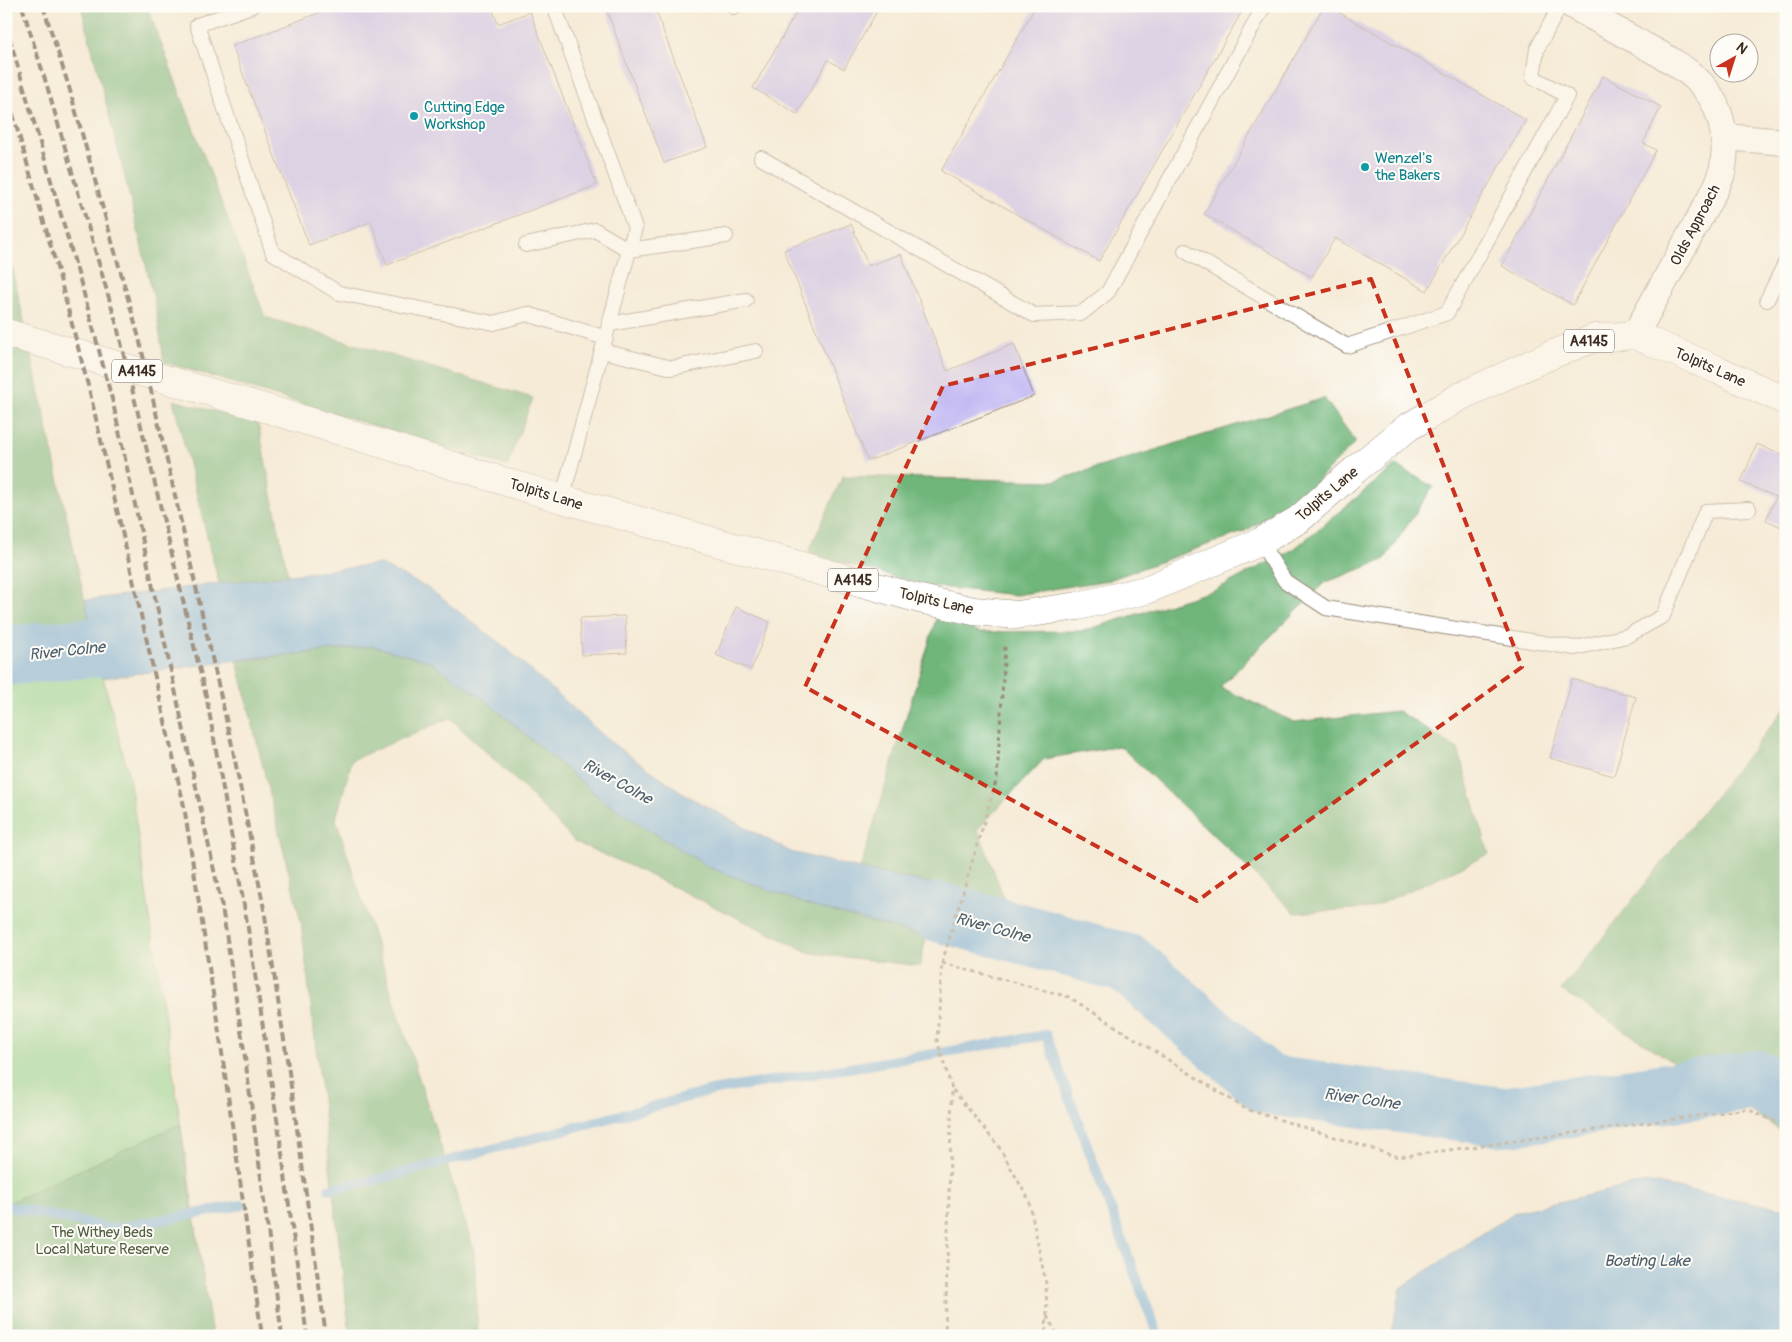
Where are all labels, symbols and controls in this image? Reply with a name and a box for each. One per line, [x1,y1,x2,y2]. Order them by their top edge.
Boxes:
north arrow [1710,32,1760,82]
text: N [1733,39,1751,58]
place label: Cutting Edge Workshop [424,98,505,134]
marker: Cutting Edge Workshop [408,110,420,122]
place label: Wenzel's the Bakers [1374,149,1440,185]
marker: Wenzel's the Bakers [1359,161,1371,173]
street label: Olds Approach [1666,181,1725,269]
road number: A4145 [1564,330,1614,352]
street label: Tolpits Lane [1671,343,1749,392]
road number: A4145 [112,360,162,382]
street label: Tolpits Lane [1292,462,1363,526]
street label: Tolpits Lane [507,474,585,515]
road number: A4145 [828,568,878,592]
street label: Tolpits Lane [897,584,976,619]
water label: River Colne [28,637,108,665]
water label: River Colne [579,755,657,810]
water label: River Colne [953,908,1034,948]
water label: River Colne [1323,1084,1403,1114]
park label: The Withey Beds Local Nature Reserve [35,1223,169,1259]
water label: Boating Lake [1604,1251,1692,1271]

